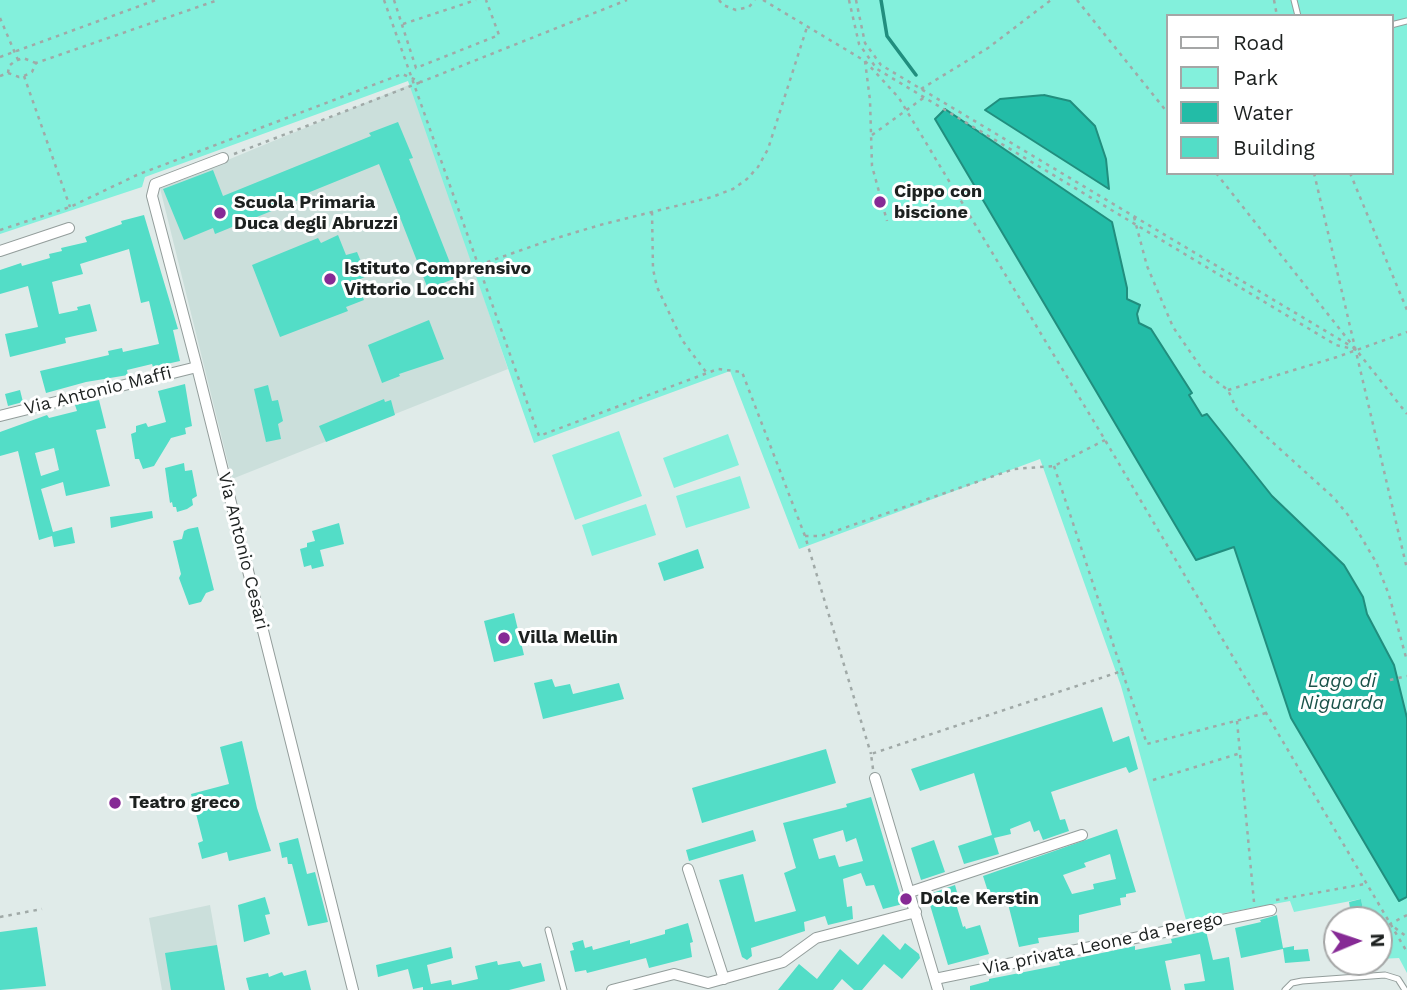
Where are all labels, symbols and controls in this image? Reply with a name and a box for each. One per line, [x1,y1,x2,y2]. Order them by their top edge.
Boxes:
legend [1166,14,1393,175]
text: Road [1233,30,1284,55]
text: Park [1233,65,1278,90]
text: Water [1233,100,1293,125]
text: Building [1233,135,1315,160]
place label: Cippo con biscione [894,181,982,224]
place label: Scuola Primaria Duca degli Abruzzi [234,192,398,234]
marker: Cippo con biscione [872,194,888,210]
marker: Scuola Primaria Duca degli Abruzzi [212,205,228,221]
place label: Istituto Comprensivo Vittorio Locchi [344,258,531,300]
marker: Istituto Comprensivo Vittorio Locchi [322,271,338,287]
street label: Via Antonio Maffi [22,362,174,420]
street label: Via Antonio Cesari [213,470,273,632]
place label: Villa Mellin [518,627,618,649]
marker: Villa Mellin [496,630,512,646]
water label: Lago di Niguarda [1300,670,1384,714]
place label: Teatro greco [129,792,240,814]
marker: Teatro greco [107,795,123,811]
place label: Dolce Kerstin [920,888,1039,910]
marker: Dolce Kerstin [898,891,914,907]
north arrow [1323,906,1393,976]
street label: Via privata Leone da Perego [981,908,1225,980]
text: N [1366,933,1389,948]

